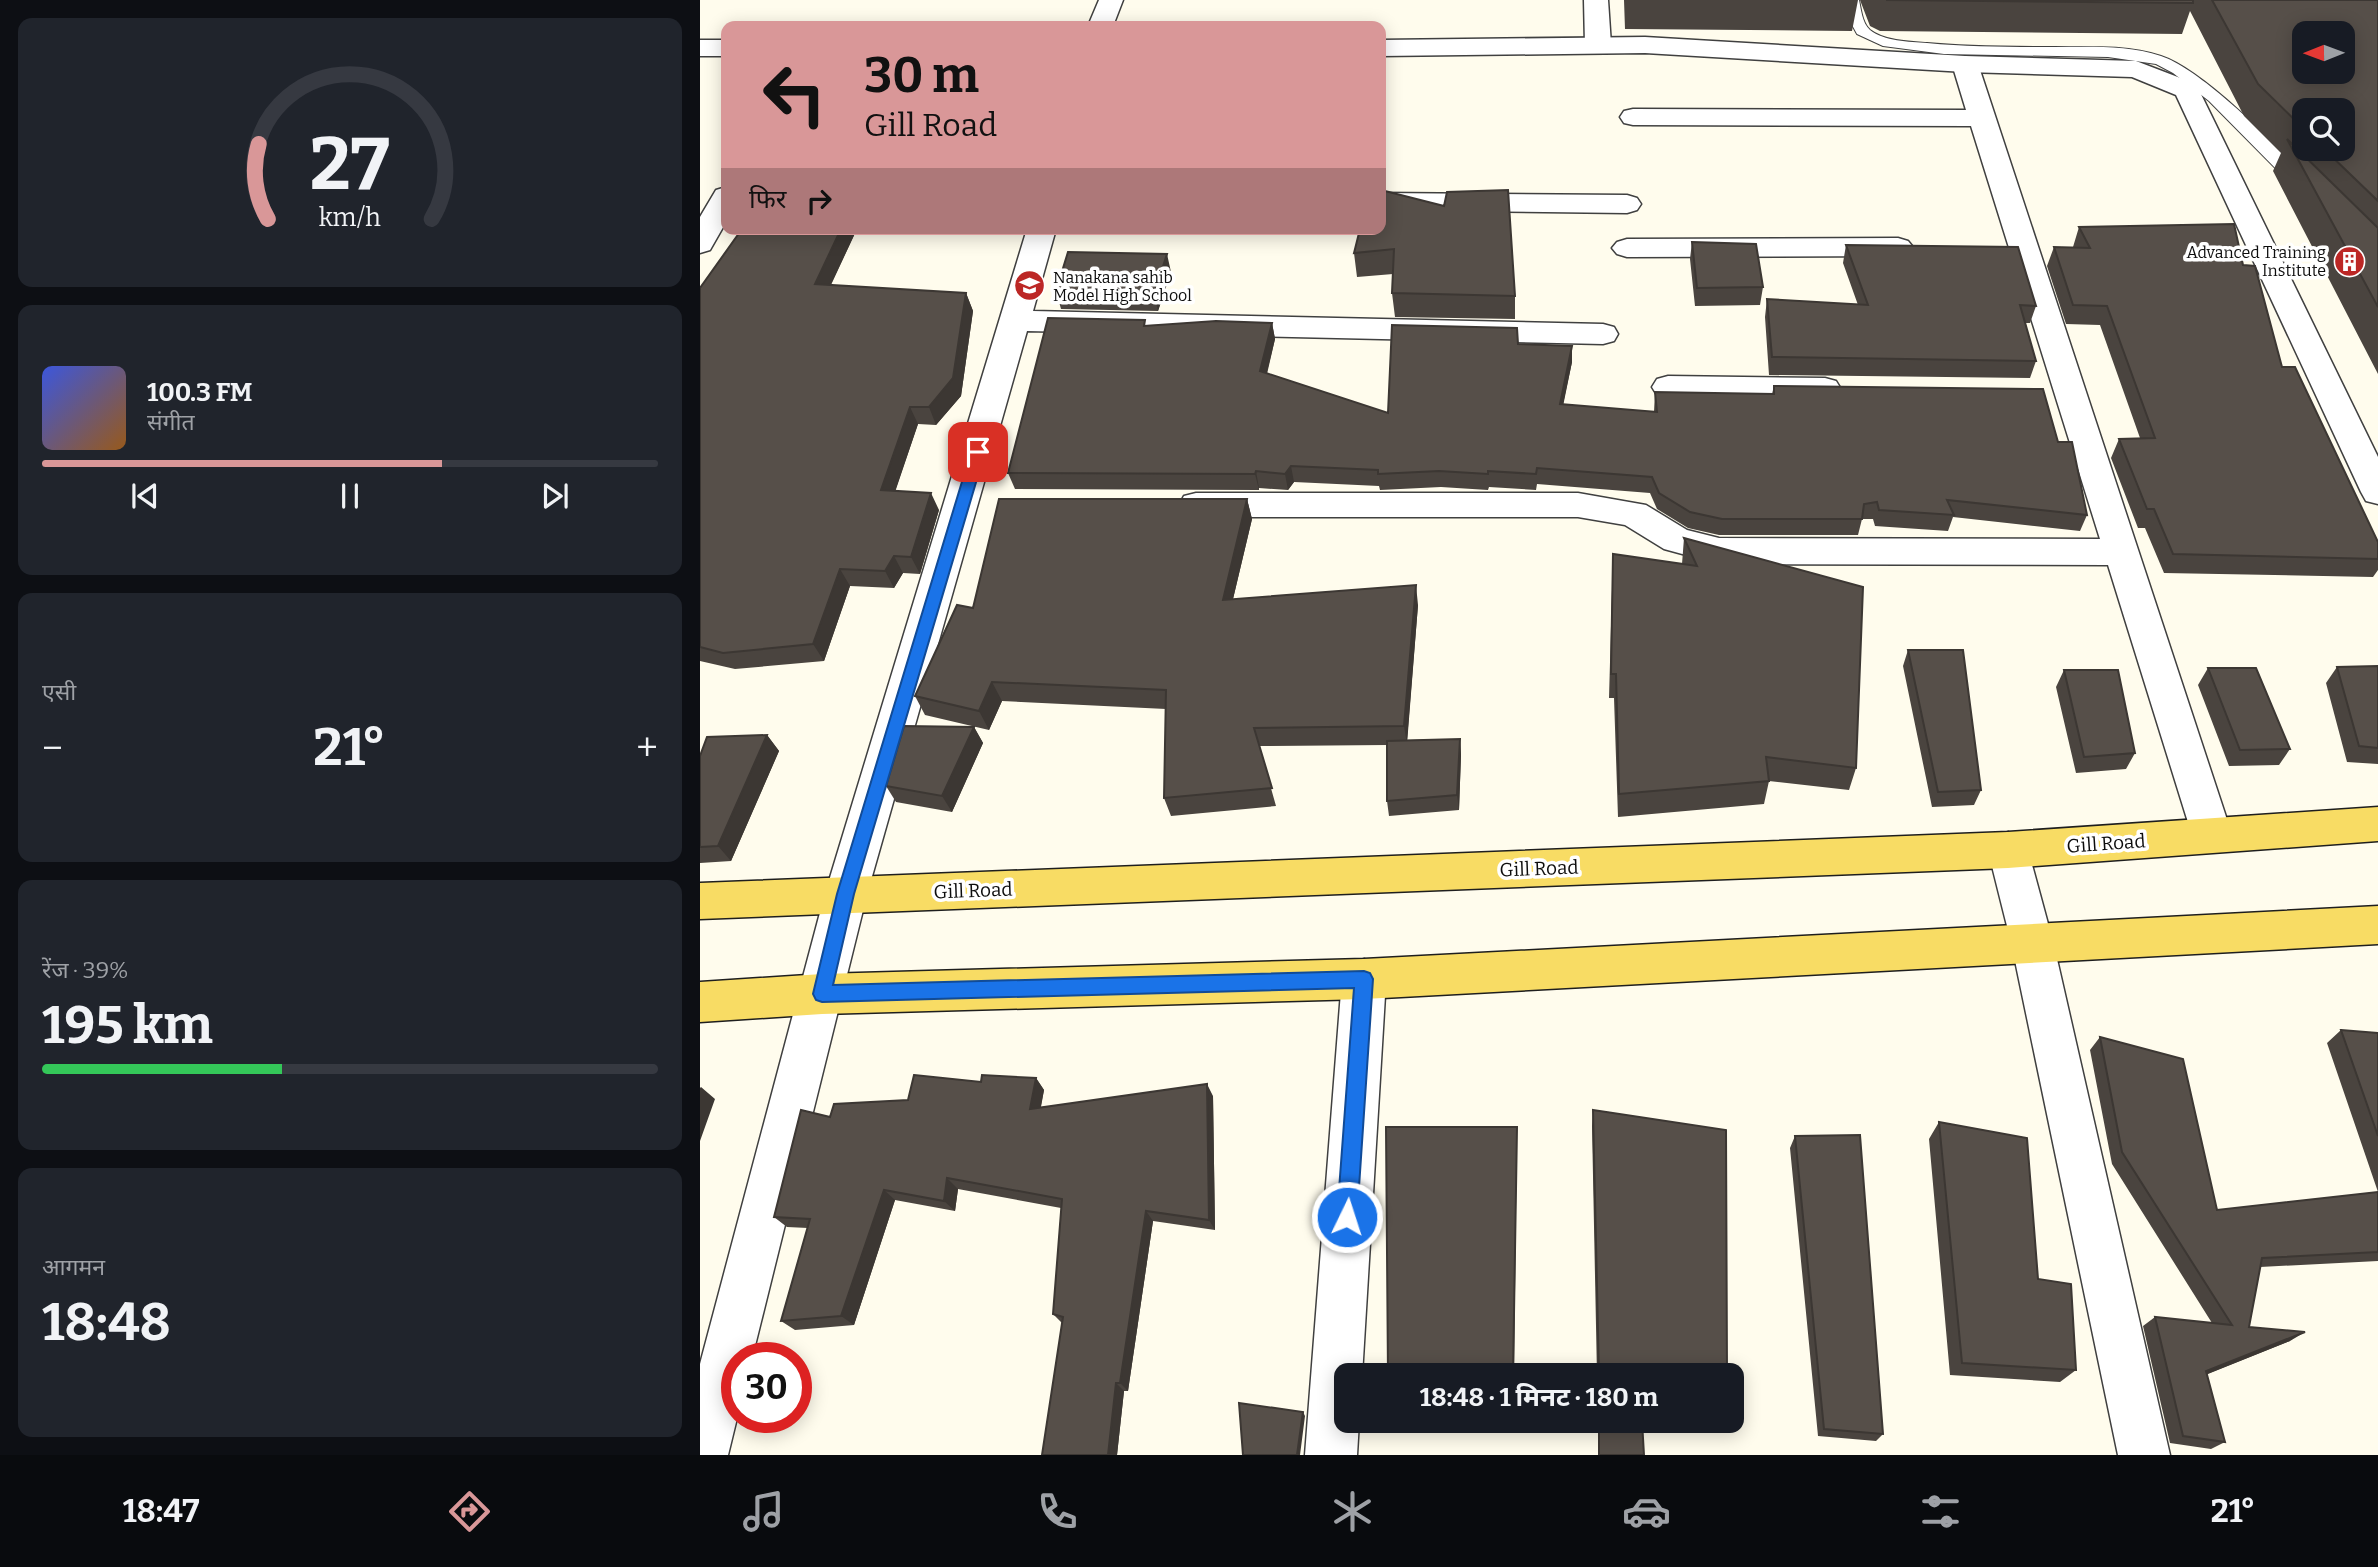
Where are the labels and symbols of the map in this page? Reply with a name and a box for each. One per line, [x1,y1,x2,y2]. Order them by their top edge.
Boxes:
north arrow [2292,21,2356,84]
place label: Advanced Training Institute [2186,243,2326,280]
building icon: Advanced Training Institute [2332,244,2366,278]
place label: Nanakana sahib Model High School [1053,268,1192,305]
school or university icon: Nanakana sahib Model High School [1013,269,1047,303]
pin [948,422,1008,482]
street label: Gill Road [2066,829,2146,858]
street label: Gill Road [1499,856,1579,881]
street label: Gill Road [933,878,1013,903]
position arrow [1310,1180,1384,1254]
speed limit sign: 30 [721,1342,812,1433]

